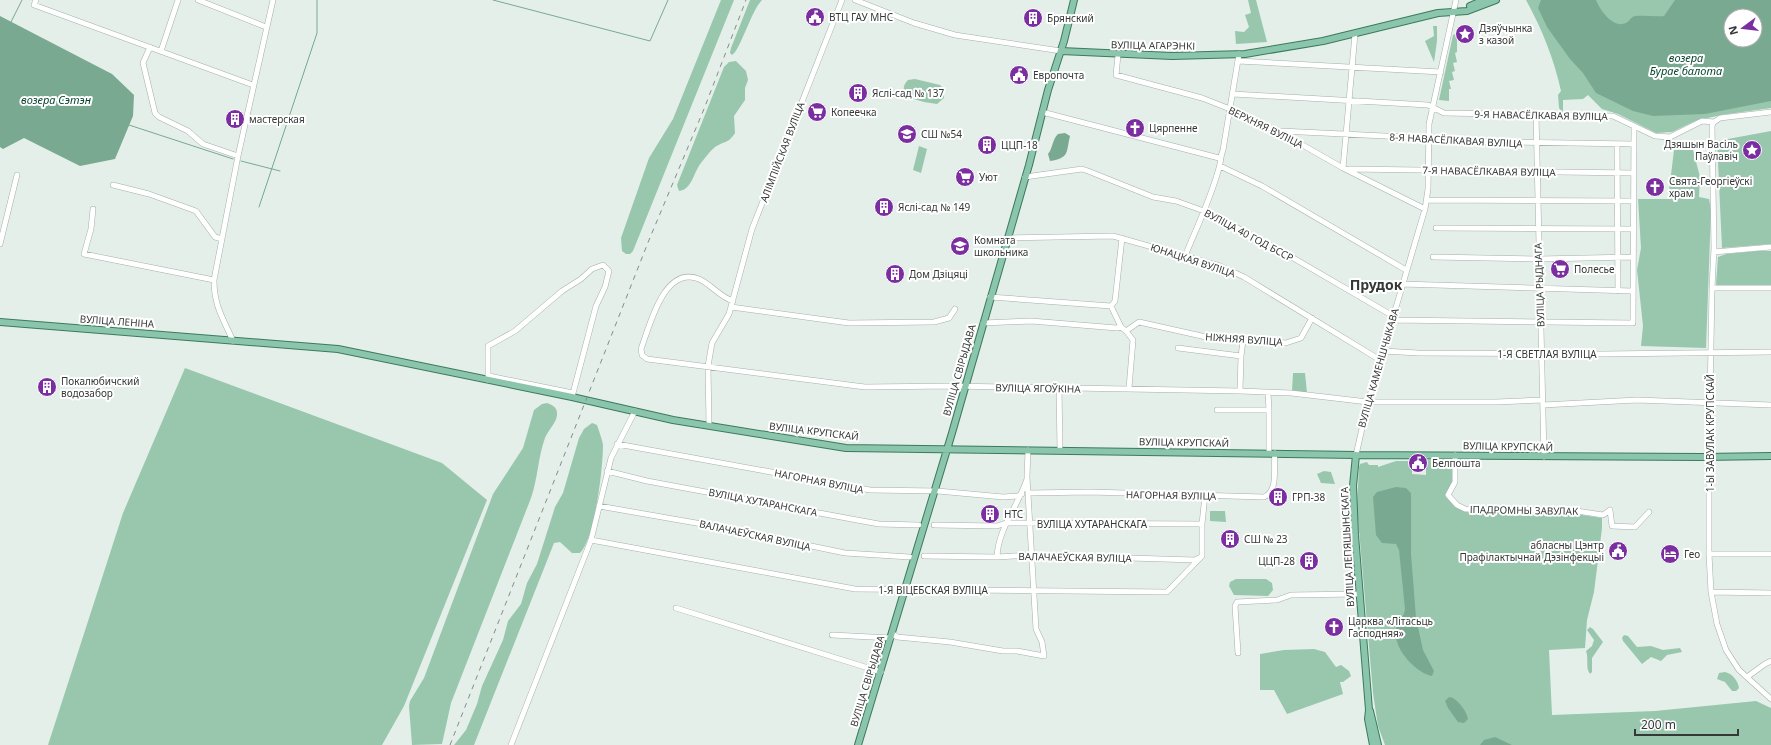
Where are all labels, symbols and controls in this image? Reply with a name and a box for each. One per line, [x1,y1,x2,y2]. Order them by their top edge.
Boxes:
public building icon: ВТЦ ГАУ МНС [804,6,826,28]
building icon: Брянский [1022,7,1044,29]
north arrow [1723,8,1763,48]
place label: ВТЦ ГАУ МНС [829,10,893,24]
place label: Брянский [1047,11,1094,25]
place label: Дзяўчынка з казой [1479,21,1532,47]
place icon: Дзяўчынка з казой [1454,23,1476,45]
text: N [1724,24,1741,37]
street label: ВУЛІЦА АГАРЭНКІ [1111,37,1195,53]
water label: возера Бурае балота [1650,50,1722,78]
public building icon: Европочта [1008,64,1030,86]
place label: Европочта [1033,68,1084,82]
building icon: Яслі-сад № 137 [847,82,869,104]
place label: Яслі-сад № 137 [872,86,944,100]
water label: возера Сэтэн [21,92,92,107]
street label: АЛІМПІЙСКАЯ ВУЛІЦА [756,99,808,204]
supermarket icon: Копеечка [806,101,828,123]
street label: ВЕРХНЯЯ ВУЛІЦА [1226,103,1306,152]
place label: Копеечка [831,105,877,119]
street label: 9-Я НАВАСЁЛКАВАЯ ВУЛІЦА [1474,107,1608,123]
building icon: мастерская [224,108,246,130]
place label: мастерская [249,112,305,126]
church icon: Цярпенне [1124,117,1146,139]
place label: Цярпенне [1149,121,1198,135]
school or university icon: СШ №54 [896,123,918,145]
place label: СШ №54 [921,127,962,141]
street label: 8-Я НАВАСЁЛКАВАЯ ВУЛІЦА [1389,130,1523,151]
building icon: ЦЦП-18 [976,134,998,156]
place label: Дзяшын Васіль Паўлавіч [1664,137,1738,163]
place label: ЦЦП-18 [1001,138,1038,152]
place icon: Дзяшын Васіль Паўлавіч [1741,139,1763,161]
street label: 7-Я НАВАСЁЛКАВАЯ ВУЛІЦА [1422,163,1556,179]
supermarket icon: Уют [954,166,976,188]
place label: Уют [979,170,998,184]
place label: Свята-Георгіеўскі храм [1669,174,1752,200]
church icon: Свята-Георгіеўскі храм [1644,176,1666,198]
building icon: Яслі-сад № 149 [873,196,895,218]
place label: Яслі-сад № 149 [898,200,970,214]
street label: ВУЛІЦА 40 ГОД БССР [1202,206,1296,264]
place label: Комната школьника [974,233,1028,259]
school or university icon: Комната школьника [949,235,971,257]
street label: ЮНАЦКАЯ ВУЛІЦА [1149,240,1238,280]
street label: ВУЛІЦА РЫДНАГА [1531,242,1547,327]
supermarket icon: Полесье [1549,258,1571,280]
place label: Полесье [1574,262,1615,276]
building icon: Дом Дзіцяці [884,263,906,285]
place label: Дом Дзіцяці [909,267,968,281]
district label: Прудок [1350,275,1403,294]
street label: ВУЛІЦА КАМЕНШЧЫКАВА [1354,306,1402,429]
street label: ВУЛІЦА ЛЕНІНА [79,311,155,331]
street label: ВУЛІЦА СВІРЫДАВА [939,322,979,417]
street label: НІЖНЯЯ ВУЛІЦА [1205,329,1284,349]
street label: 1-Я СВЕТЛАЯ ВУЛІЦА [1497,347,1597,361]
place label: Покалюбичский водозабор [61,374,140,400]
street label: 1-Ы ЗАВУЛАК КРУПСКАЙ [1703,374,1717,492]
building icon: Покалюбичский водозабор [36,376,58,398]
street label: ВУЛІЦА ЯГОЎКІНА [995,380,1081,396]
street label: ВУЛІЦА КРУПСКАЙ [768,419,860,443]
street label: ВУЛІЦА КРУПСКАЙ [1139,434,1229,450]
street label: ВУЛІЦА КРУПСКАЙ [1463,438,1553,454]
public building icon: Белпошта [1407,452,1429,474]
place label: Белпошта [1432,456,1481,470]
street label: НАГОРНАЯ ВУЛІЦА [773,465,865,497]
street label: ВУЛІЦА ХУТАРАНСКАГА [707,485,819,520]
building icon: ГРП-38 [1267,486,1289,508]
street label: ВУЛІЦА ЛЕПЯШЫНСКАГА [1337,486,1357,607]
street label: НАГОРНАЯ ВУЛІЦА [1126,487,1217,503]
place label: ГРП-38 [1292,490,1325,504]
street label: ІПАДРОМНЫ ЗАВУЛАК [1470,502,1579,518]
building icon: НТС [979,503,1001,525]
place label: НТС [1004,507,1023,521]
street label: ВАЛАЧАЕЎСКАЯ ВУЛІЦА [698,516,813,554]
street label: ВУЛІЦА ХУТАРАНСКАГА [1037,517,1148,531]
building icon: СШ № 23 [1219,528,1241,550]
place label: СШ № 23 [1244,532,1288,546]
place label: абласны Цэнтр Прафілактычнай Дэзінфекцыі [1459,538,1604,564]
public building icon: абласны Цэнтр Прафілактычнай Дэзінфекцыі [1607,540,1629,562]
hotel icon: Гео [1659,543,1681,565]
place label: Гео [1684,547,1700,561]
street label: ВАЛАЧАЕЎСКАЯ ВУЛІЦА [1018,549,1132,565]
building icon: ЦЦП-28 [1298,550,1320,572]
place label: ЦЦП-28 [1258,554,1295,568]
street label: 1-Я ВІЦЕБСКАЯ ВУЛІЦА [878,583,988,597]
place label: Царква «Літасьць Гасподняя» [1348,614,1433,640]
church icon: Царква «Літасьць Гасподняя» [1323,616,1345,638]
street label: ВУЛІЦА СВІРЫДАВА [846,633,888,728]
scale bar [1635,711,1738,737]
text: 200 m [1641,716,1676,733]

